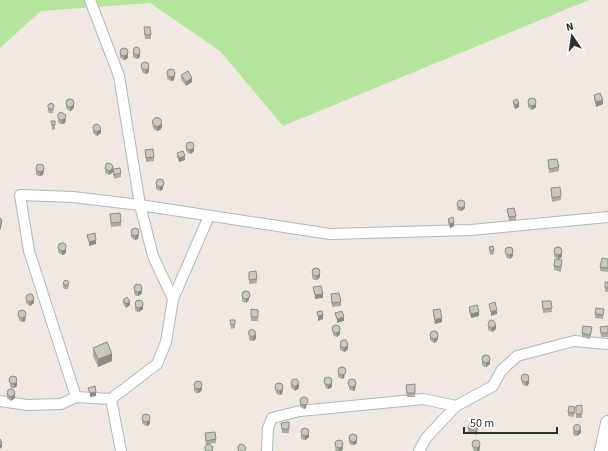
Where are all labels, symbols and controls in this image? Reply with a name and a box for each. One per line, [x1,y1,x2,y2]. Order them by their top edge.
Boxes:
north arrow [552,16,592,56]
text: N [565,19,575,35]
scale bar [464,409,557,435]
text: 50 m [470,415,494,432]

